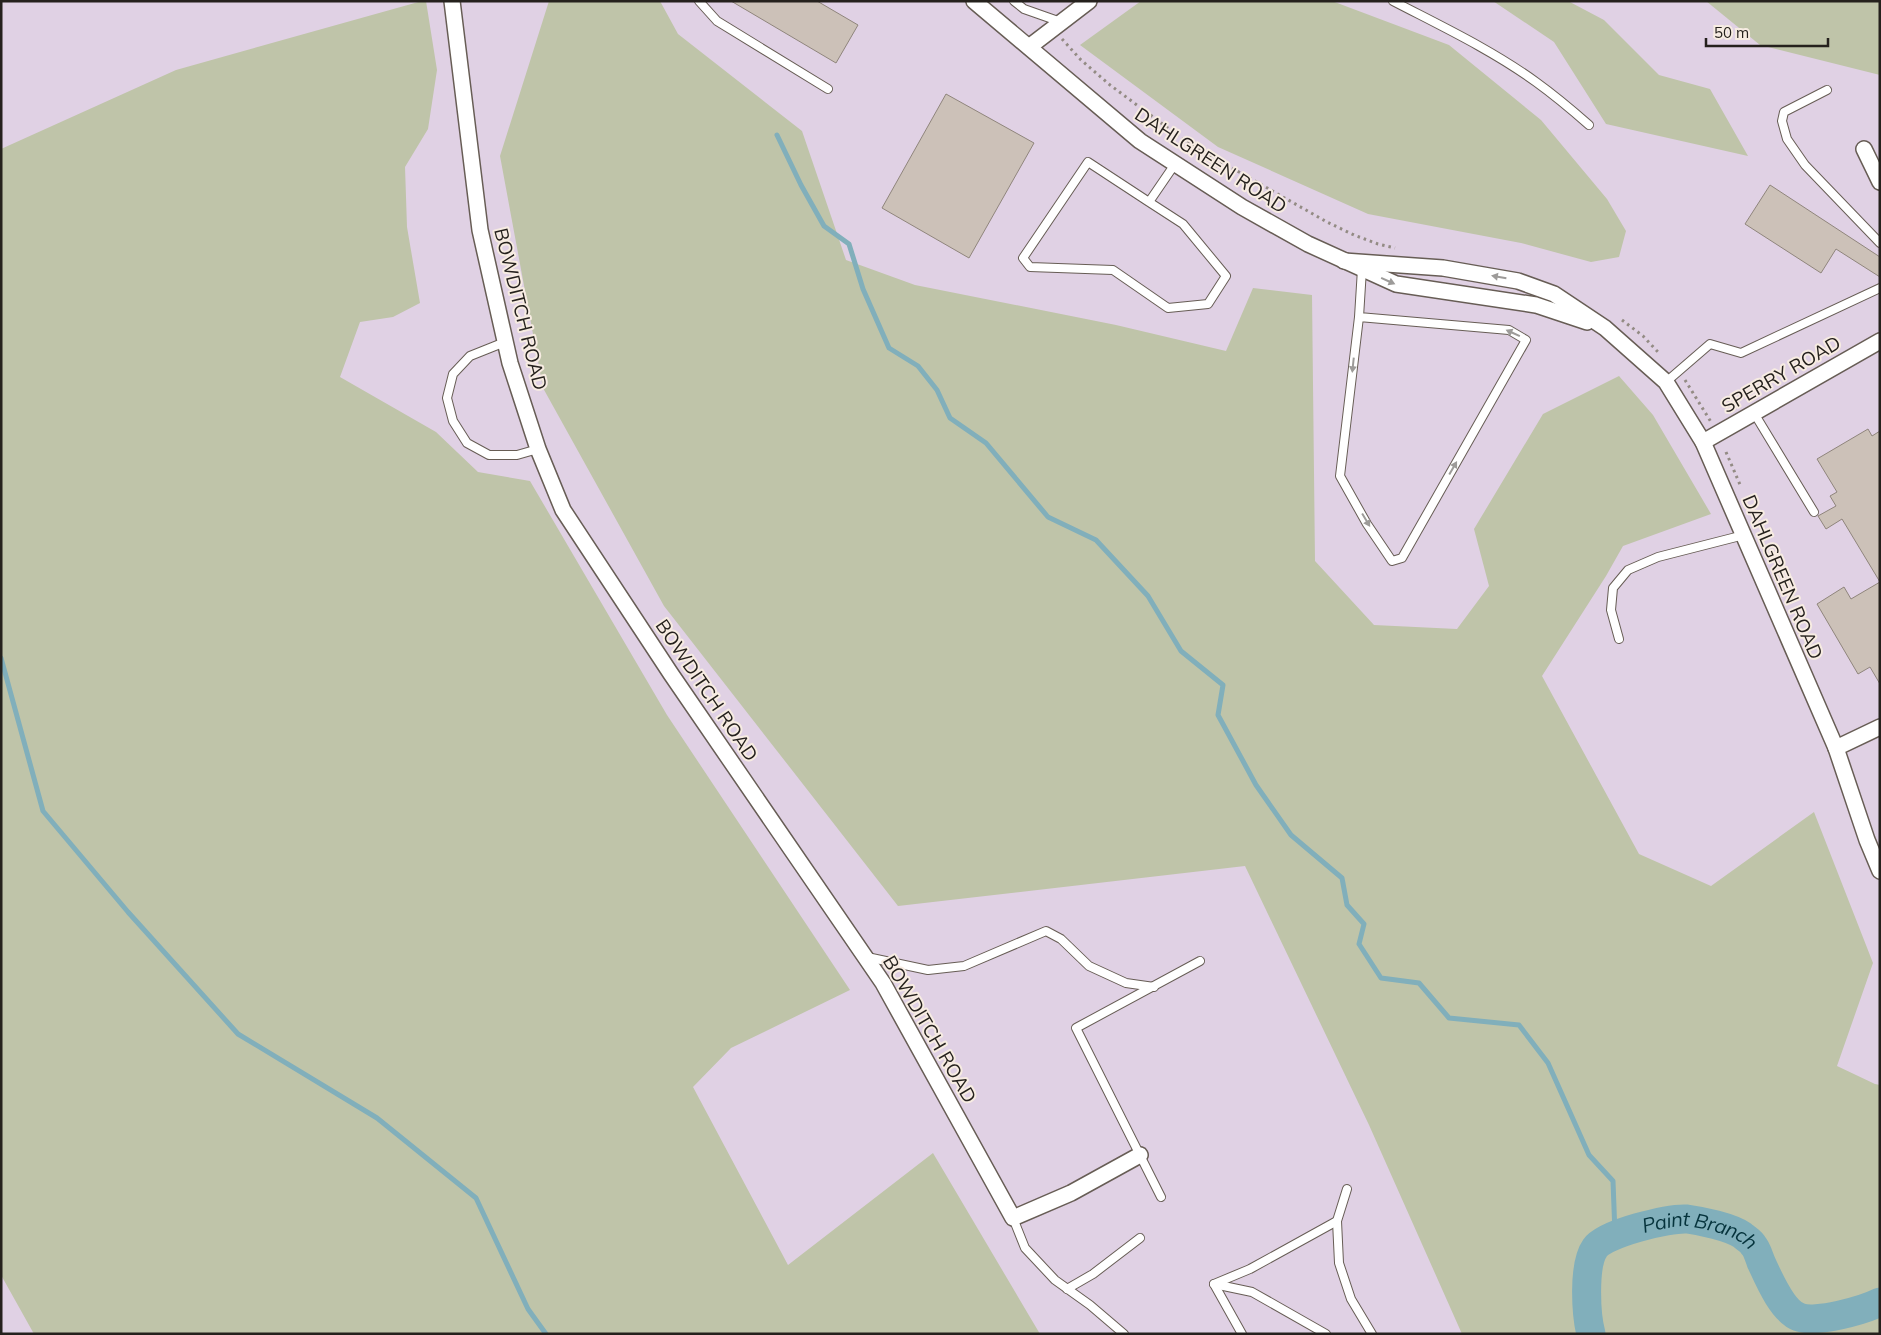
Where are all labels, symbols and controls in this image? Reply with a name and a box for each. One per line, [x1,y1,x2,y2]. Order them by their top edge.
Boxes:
scale bar [1706,15,1828,47]
text: 50 m [1714,23,1749,42]
street label: DAHLGREEN ROAD [1131,102,1291,218]
street label: BOWDITCH ROAD [489,225,553,393]
one-way arrow [1490,273,1506,281]
one-way arrow [1381,277,1395,285]
one-way arrow [1506,329,1520,337]
street label: SPERRY ROAD [1717,330,1845,418]
one-way arrow [1349,357,1357,373]
one-way arrow [1449,461,1458,475]
street label: DAHLGREEN ROAD [1738,491,1828,663]
one-way arrow [1361,514,1370,527]
street label: BOWDITCH ROAD [651,614,763,766]
street label: BOWDITCH ROAD [878,951,982,1107]
water label: Paint Branch [1639,1206,1763,1254]

